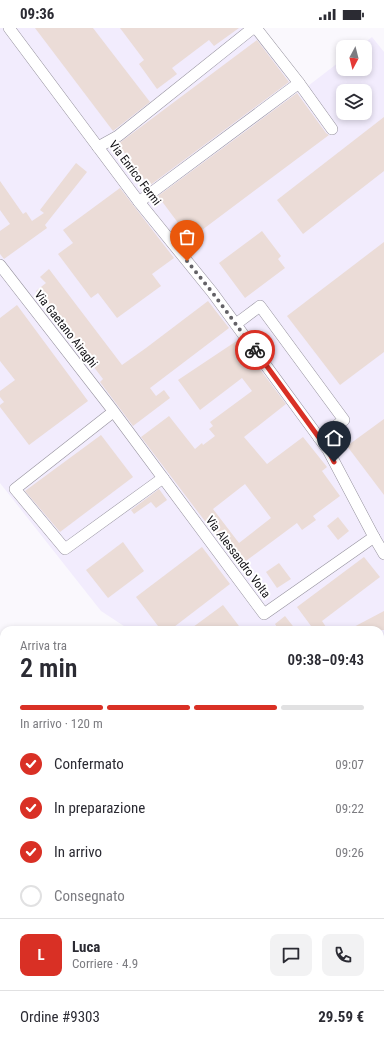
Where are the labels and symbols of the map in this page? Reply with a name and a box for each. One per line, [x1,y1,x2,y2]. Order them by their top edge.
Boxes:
north arrow [336,40,372,76]
street label: Via Enrico Fermi [106,138,164,208]
pin [170,220,204,261]
street label: Via Gaetano Airaghi [32,288,100,370]
courier [235,330,275,370]
pin [317,421,351,462]
street label: Via Alessandro Volta [203,513,273,601]

